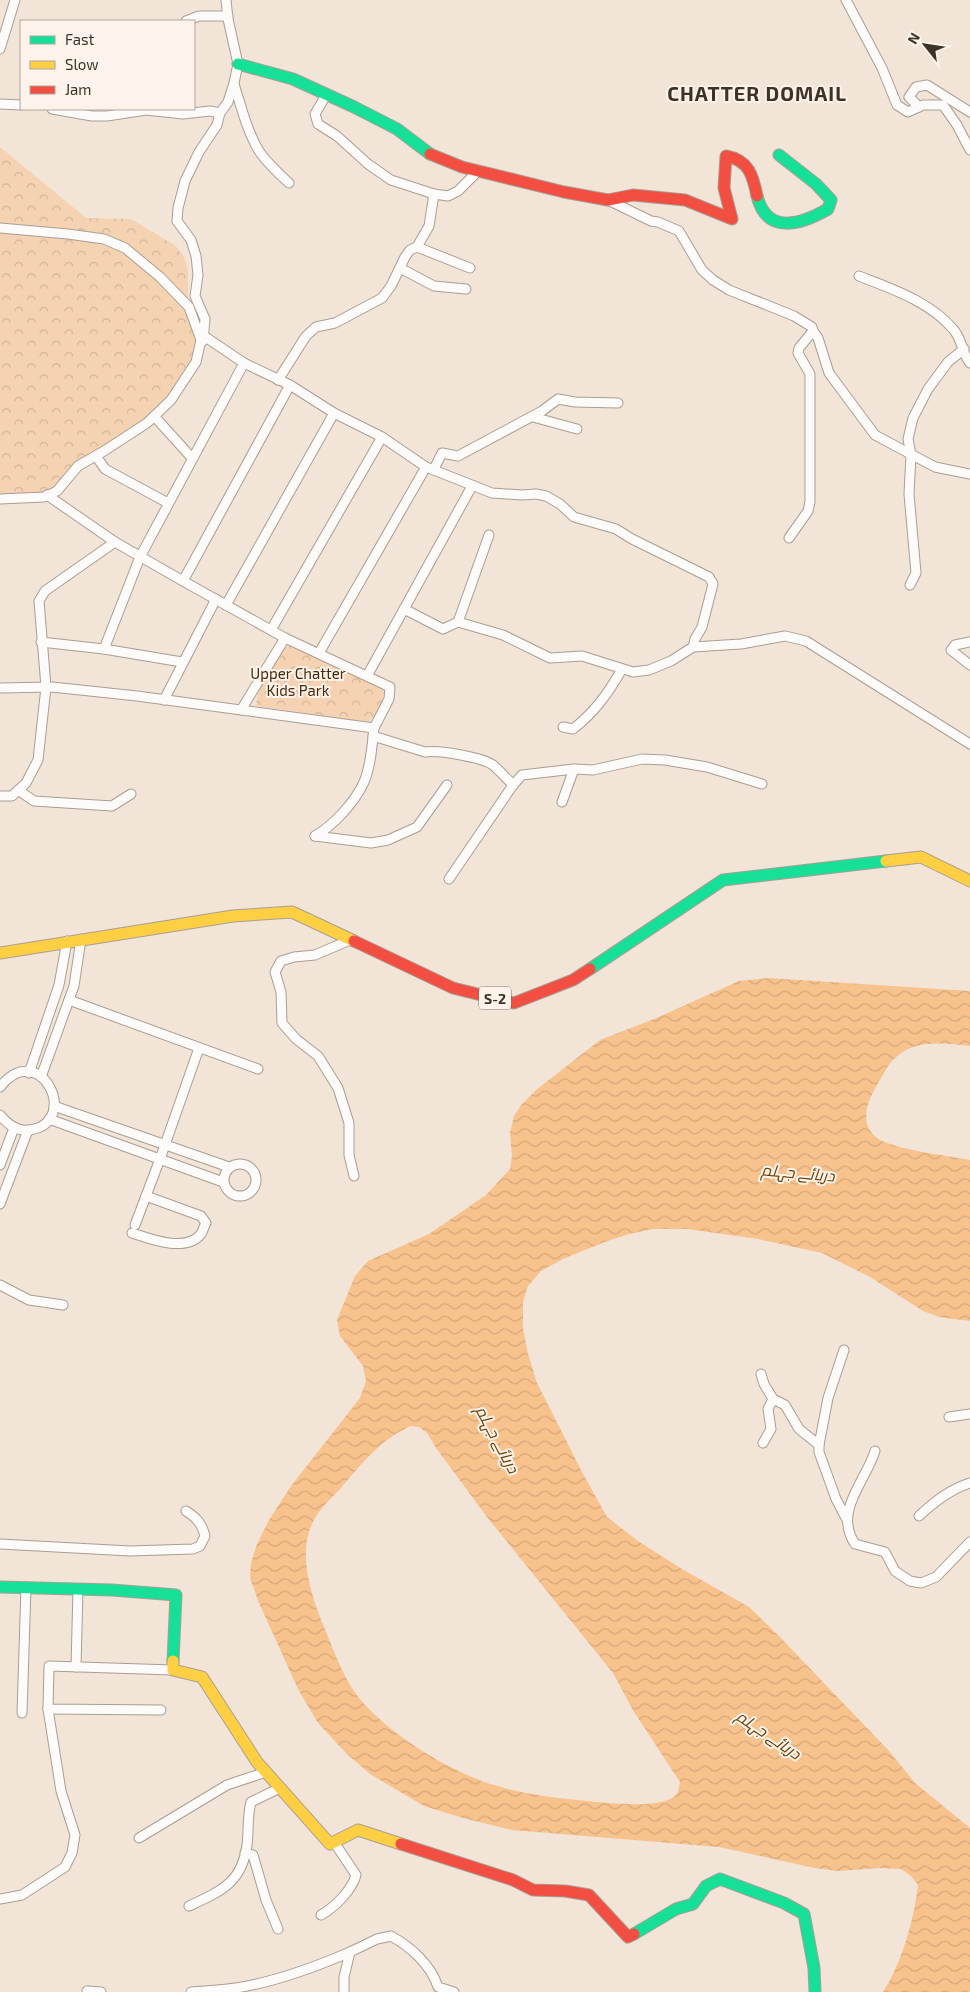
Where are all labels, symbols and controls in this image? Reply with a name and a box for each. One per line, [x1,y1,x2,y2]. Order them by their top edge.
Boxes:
legend [20,20,195,110]
north arrow [900,20,950,70]
text: Fast [65,30,95,48]
text: N [903,30,923,47]
text: Slow [65,55,99,73]
text: Jam [65,80,91,98]
district label: CHATTER DOMAIL [667,81,847,105]
park label: Upper Chatter Kids Park [250,664,346,699]
road number: S-2 [479,986,511,1010]
water label: دریائے جہلم [759,1159,837,1188]
water label: دریائے جہلم [469,1401,524,1479]
water label: دریائے جہلم [731,1705,806,1766]

